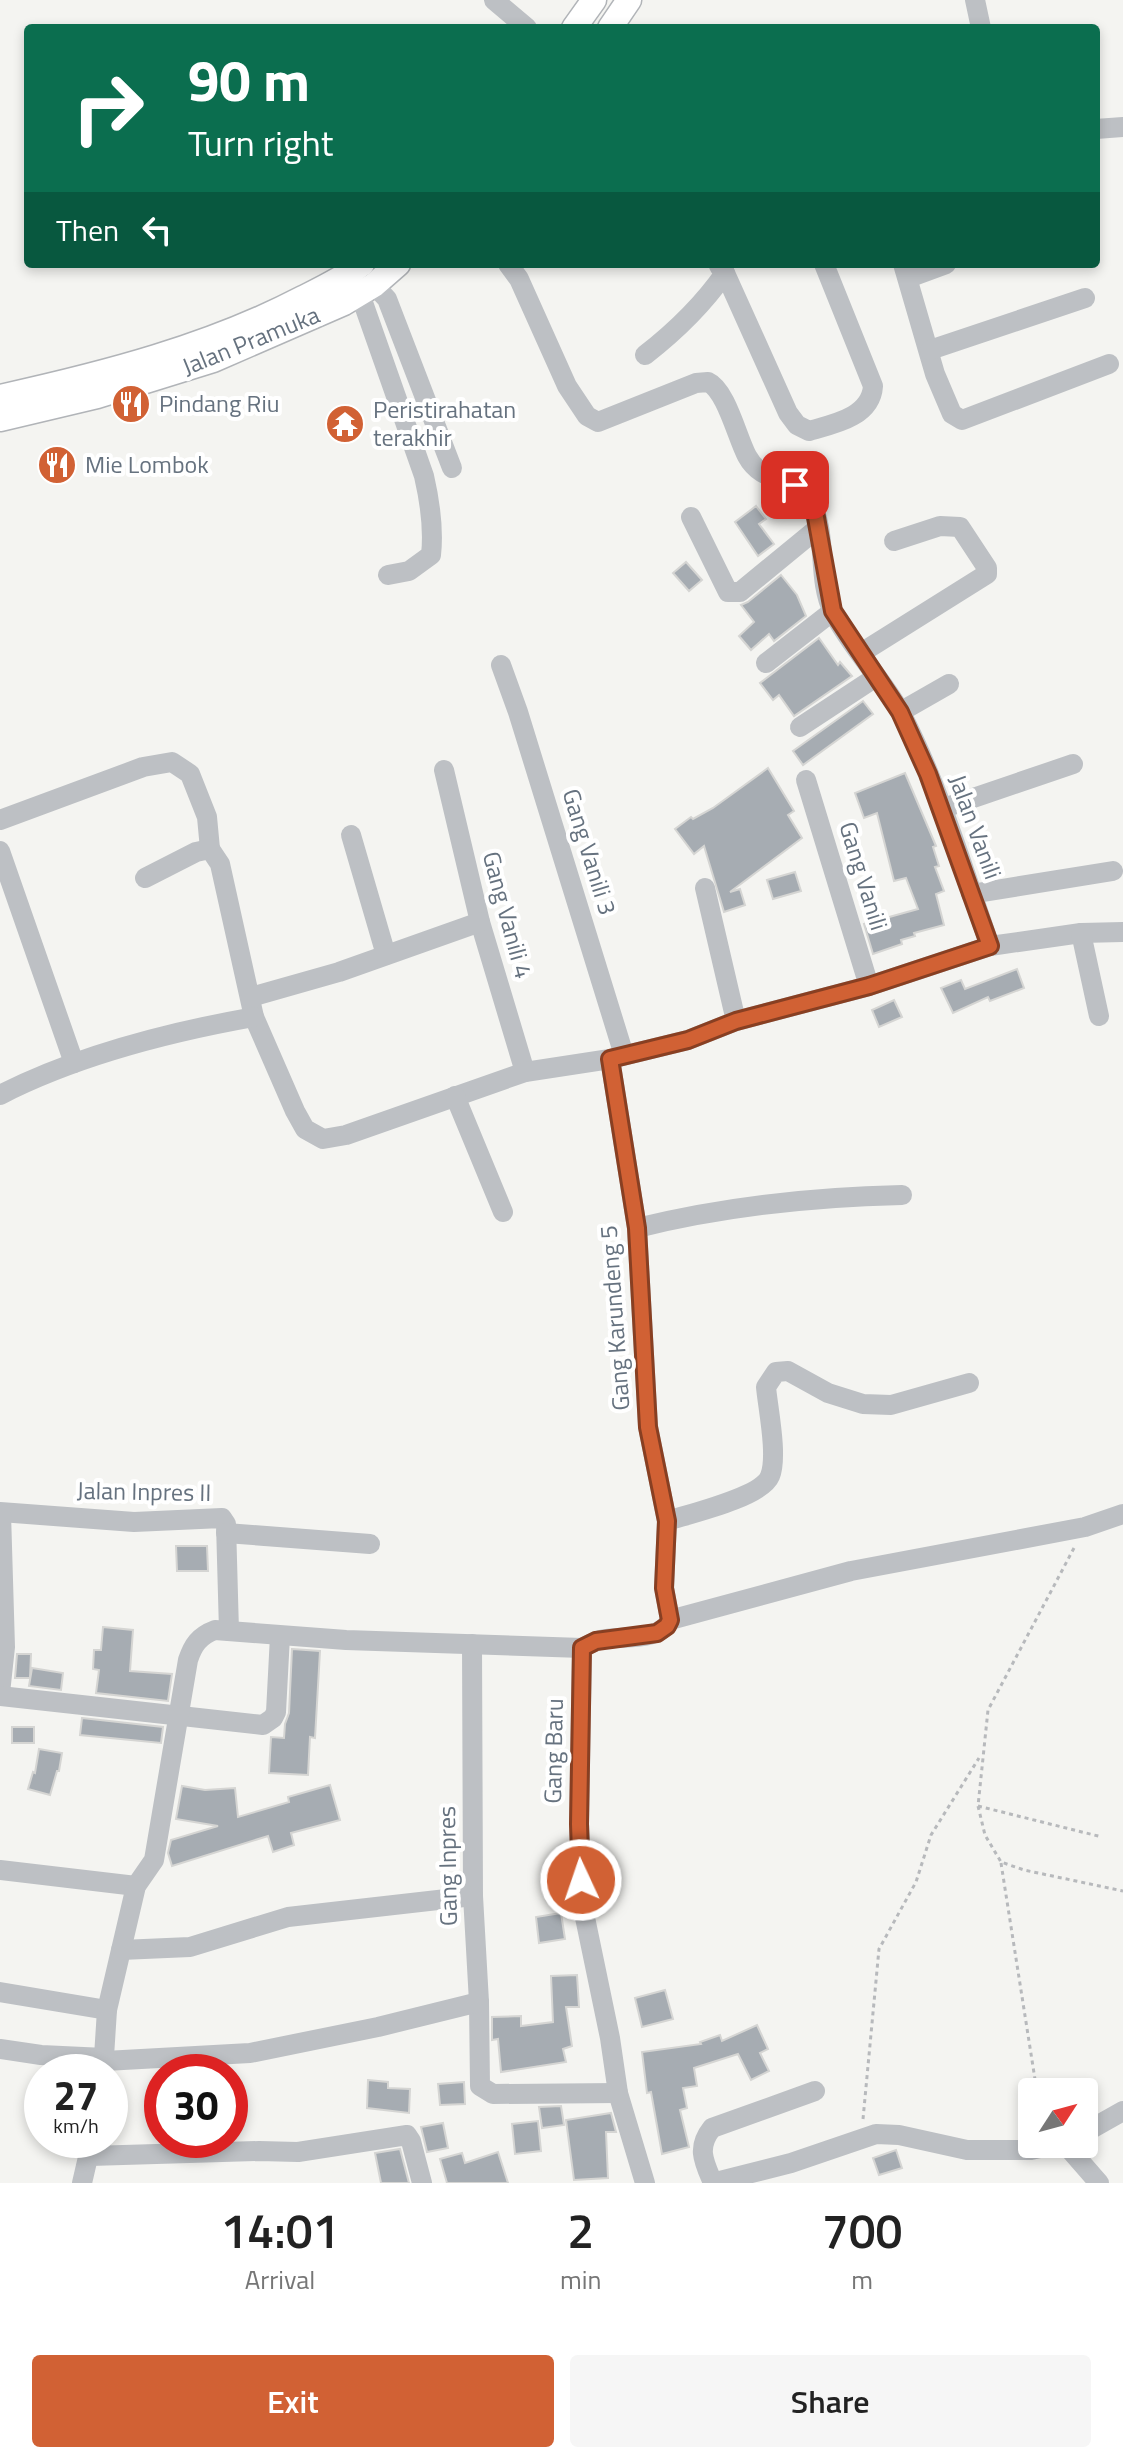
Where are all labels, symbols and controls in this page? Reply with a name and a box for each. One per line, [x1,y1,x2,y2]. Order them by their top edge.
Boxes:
text: 90 m [188,38,310,123]
icon: right [56,56,160,160]
text: Turn right [188,115,333,170]
text: Then [56,207,119,253]
icon: left [135,208,179,252]
street label: Jalan Pramuka [176,296,325,384]
restaurant icon: Pindang Riu [110,383,152,425]
place label: Pindang Riu [159,385,279,421]
place label: Peristirahatan terakhir [373,391,516,455]
temple icon: Peristirahatan terakhir [324,403,366,445]
restaurant icon: Mie Lombok [36,444,78,486]
place label: Mie Lombok [85,446,209,482]
pin [761,451,829,519]
icon: arrive [773,463,817,507]
street label: Jalan Vanili [940,769,1011,884]
street label: Gang Vanili 3 [554,784,626,919]
street label: Gang Vanili [830,817,897,934]
street label: Gang Vanili 4 [474,847,542,982]
street label: Gang Karundeng 5 [590,1224,638,1412]
street label: Jalan Inpres II [76,1472,212,1510]
street label: Gang Baru [534,1698,572,1804]
street label: Gang Inpres [428,1806,466,1926]
position arrow [539,1838,623,1922]
speed limit sign: 30 [144,2054,248,2158]
text: 27 [54,2065,98,2126]
north arrow [1018,2078,1098,2158]
map controls [1018,2078,1098,2158]
text: km/h [53,2110,99,2141]
text: 14:01 [220,2194,339,2267]
text: 2 [567,2194,594,2267]
text: 700 [822,2194,903,2267]
text: Arrival [245,2260,315,2299]
text: min [560,2260,601,2299]
text: m [851,2260,873,2299]
button: Exit [32,2355,554,2447]
button: Share [570,2355,1091,2447]

